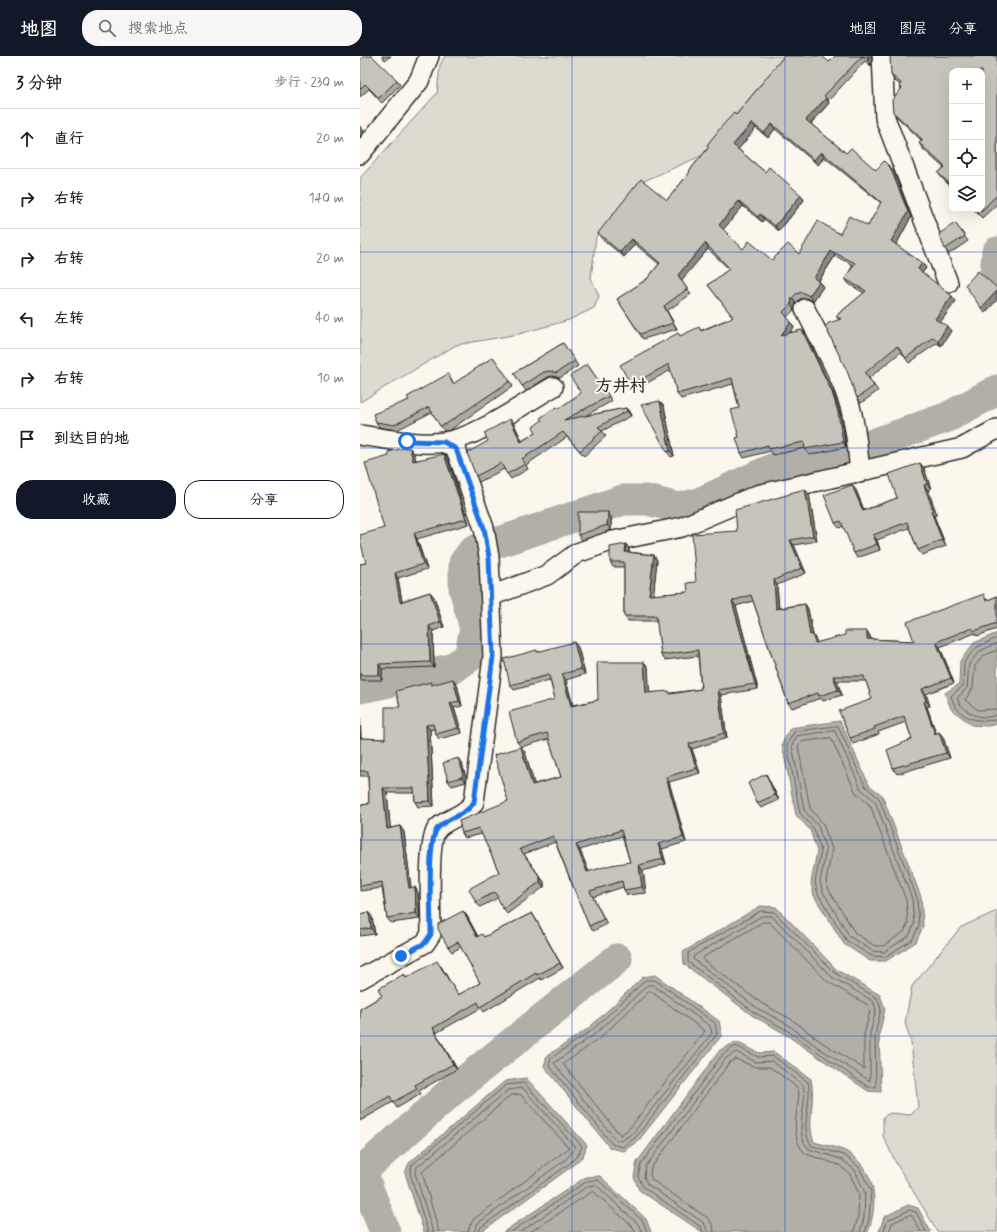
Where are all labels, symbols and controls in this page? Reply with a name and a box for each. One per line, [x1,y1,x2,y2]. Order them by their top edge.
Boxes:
search box [82,10,362,46]
text: 地图 [20,17,58,42]
icon: search [96,17,118,39]
text: 搜索地点 [128,19,188,39]
text: 地图 [849,20,877,38]
text: 图层 [899,20,927,38]
text: 分享 [949,20,977,38]
map controls [949,68,985,212]
button: + [949,68,985,104]
text: 3 分钟 [16,72,62,94]
text: 步行 · 230 m [274,74,344,91]
button: − [949,104,985,140]
icon: ahead [16,128,38,150]
text: 直行 [54,129,84,149]
text: 20 m [316,130,344,147]
button: locate [949,140,985,176]
button: layers [949,176,985,212]
icon: right [16,188,38,210]
text: 右转 [54,189,84,209]
text: 140 m [309,190,344,207]
icon: right [16,248,38,270]
text: 右转 [54,249,84,269]
text: 20 m [316,250,344,267]
icon: left [16,308,38,330]
text: 左转 [54,309,84,329]
text: 40 m [315,310,344,327]
icon: right [16,368,38,390]
text: 右转 [54,369,84,389]
text: 10 m [317,370,344,387]
district label: 方井村 [596,375,647,397]
icon: arrive [16,428,38,450]
text: 到达目的地 [54,429,129,449]
route start [398,432,416,450]
button: 收藏 [16,480,176,519]
button: 分享 [184,480,344,519]
route end [392,947,410,965]

